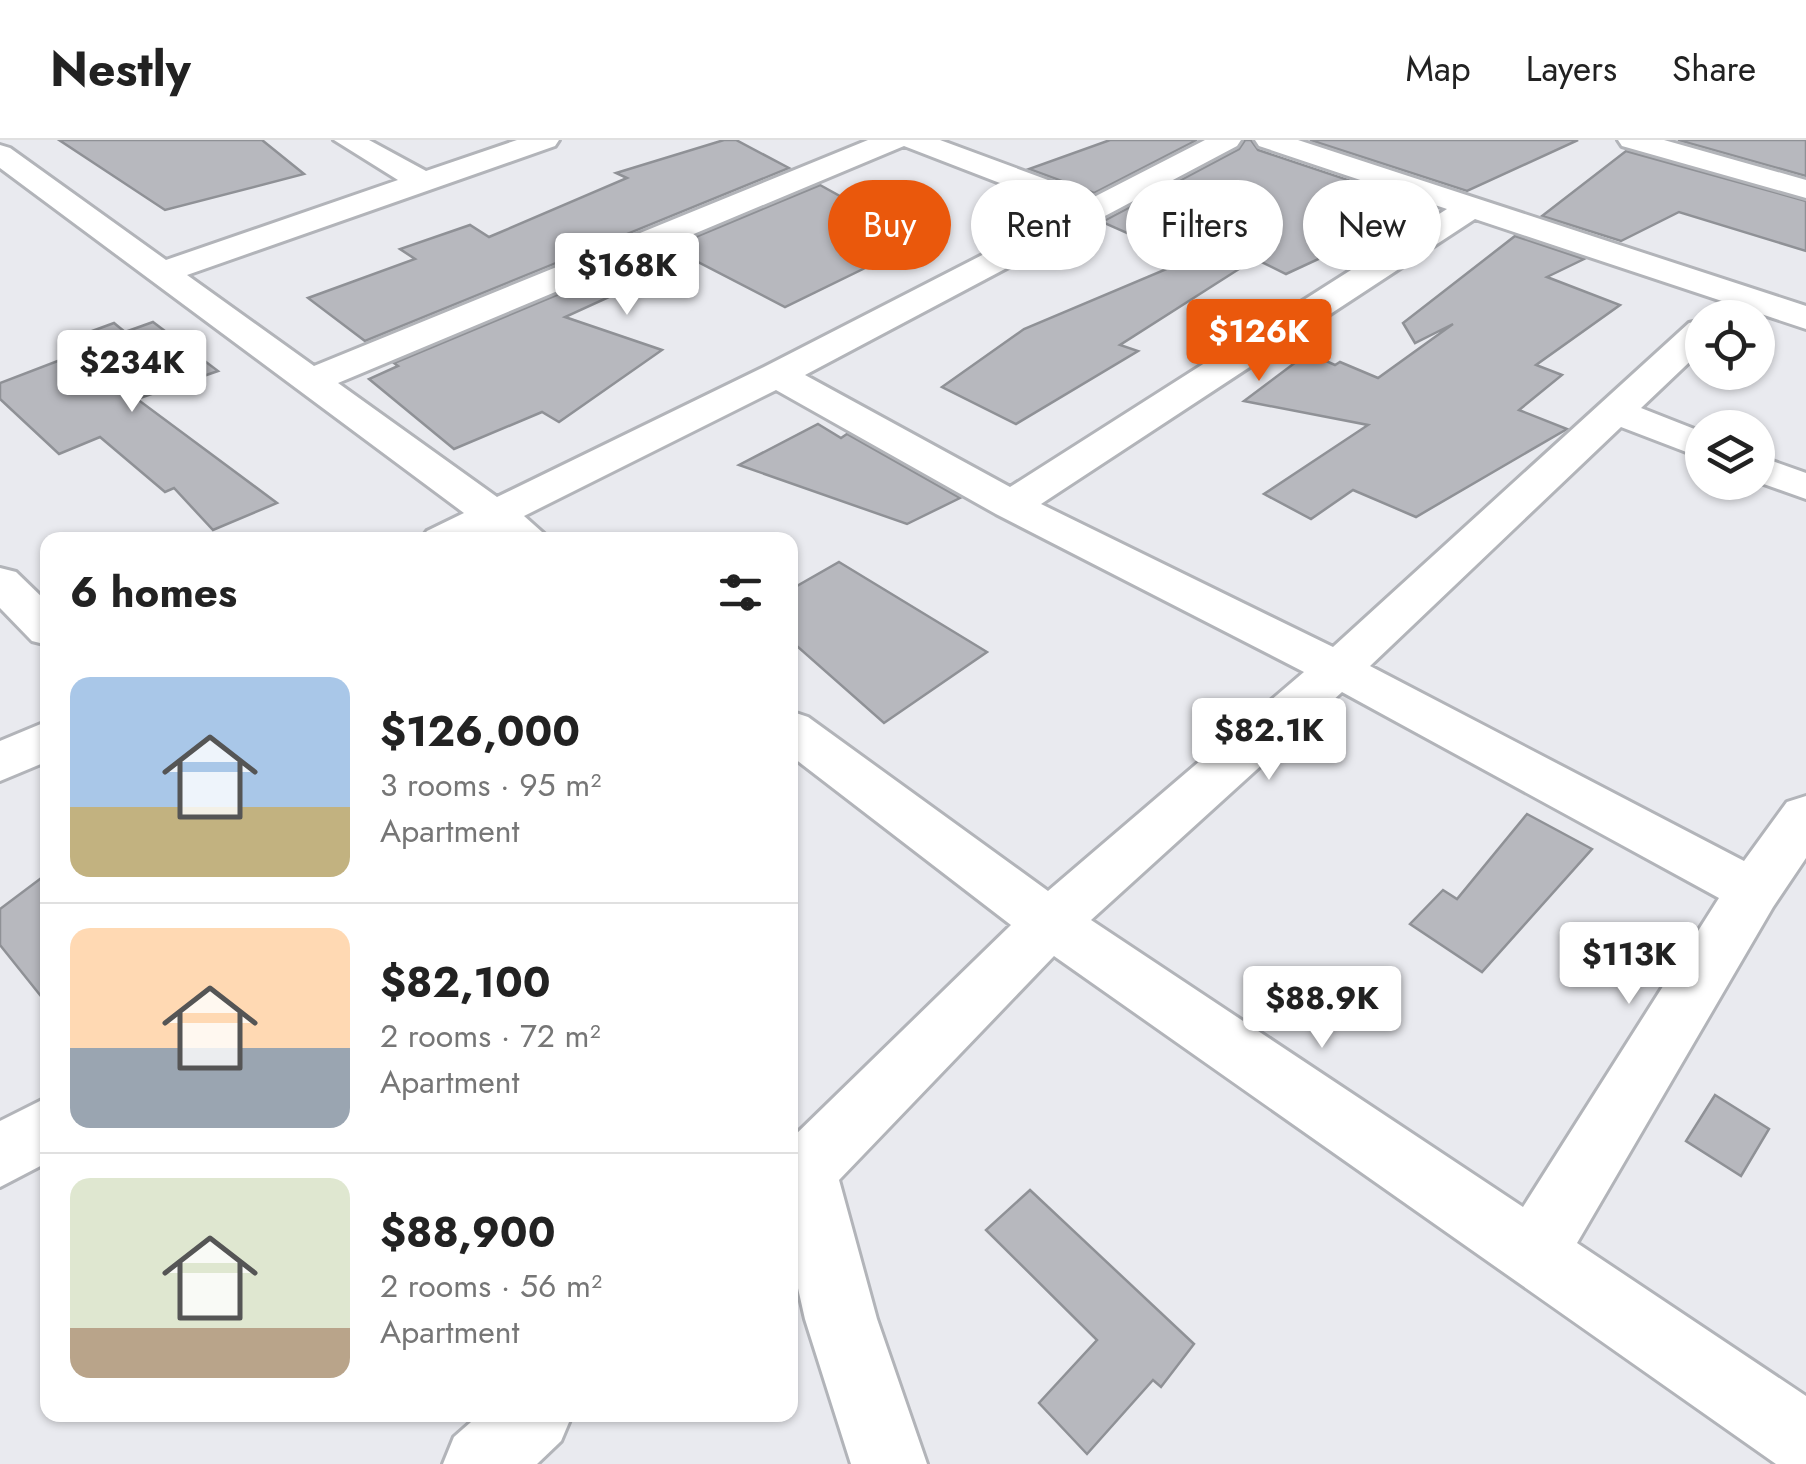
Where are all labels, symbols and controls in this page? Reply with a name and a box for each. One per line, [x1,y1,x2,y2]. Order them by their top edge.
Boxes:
text: Nestly [50,35,191,104]
text: Map [1406,44,1471,94]
text: Layers [1526,44,1617,94]
text: Share [1672,44,1756,94]
chip: Buy [828,180,951,270]
chip: Rent [971,180,1106,270]
chip: Filters [1126,180,1283,270]
chip: New [1303,180,1441,270]
pin: $168K [557,233,697,318]
text: $168K [577,242,677,288]
pin: $126K [1189,299,1329,384]
map controls [1685,300,1775,500]
button: locate [1685,300,1775,390]
text: $126K [1209,308,1309,354]
pin: $234K [62,330,202,415]
text: $234K [79,339,185,385]
button: layers [1685,410,1775,500]
text: 6 homes [70,562,237,623]
icon: filters [713,565,768,620]
pin: $82.1K [1188,698,1350,783]
text: $126,000 [380,701,580,762]
text: $82.1K [1214,707,1324,753]
icon: home [150,717,270,837]
text: 3 rooms · 95 m² [380,762,601,808]
text: Apartment [380,808,519,854]
pin: $113K [1559,922,1699,1007]
text: $113K [1582,931,1676,977]
text: $82,100 [380,952,551,1013]
pin: $88.9K [1241,966,1403,1051]
icon: home [150,968,270,1088]
text: $88.9K [1265,975,1379,1021]
text: 2 rooms · 72 m² [380,1013,601,1059]
text: Apartment [380,1059,519,1105]
text: $88,900 [380,1202,555,1263]
icon: home [150,1218,270,1338]
text: 2 rooms · 56 m² [380,1263,602,1309]
text: Apartment [380,1309,519,1355]

